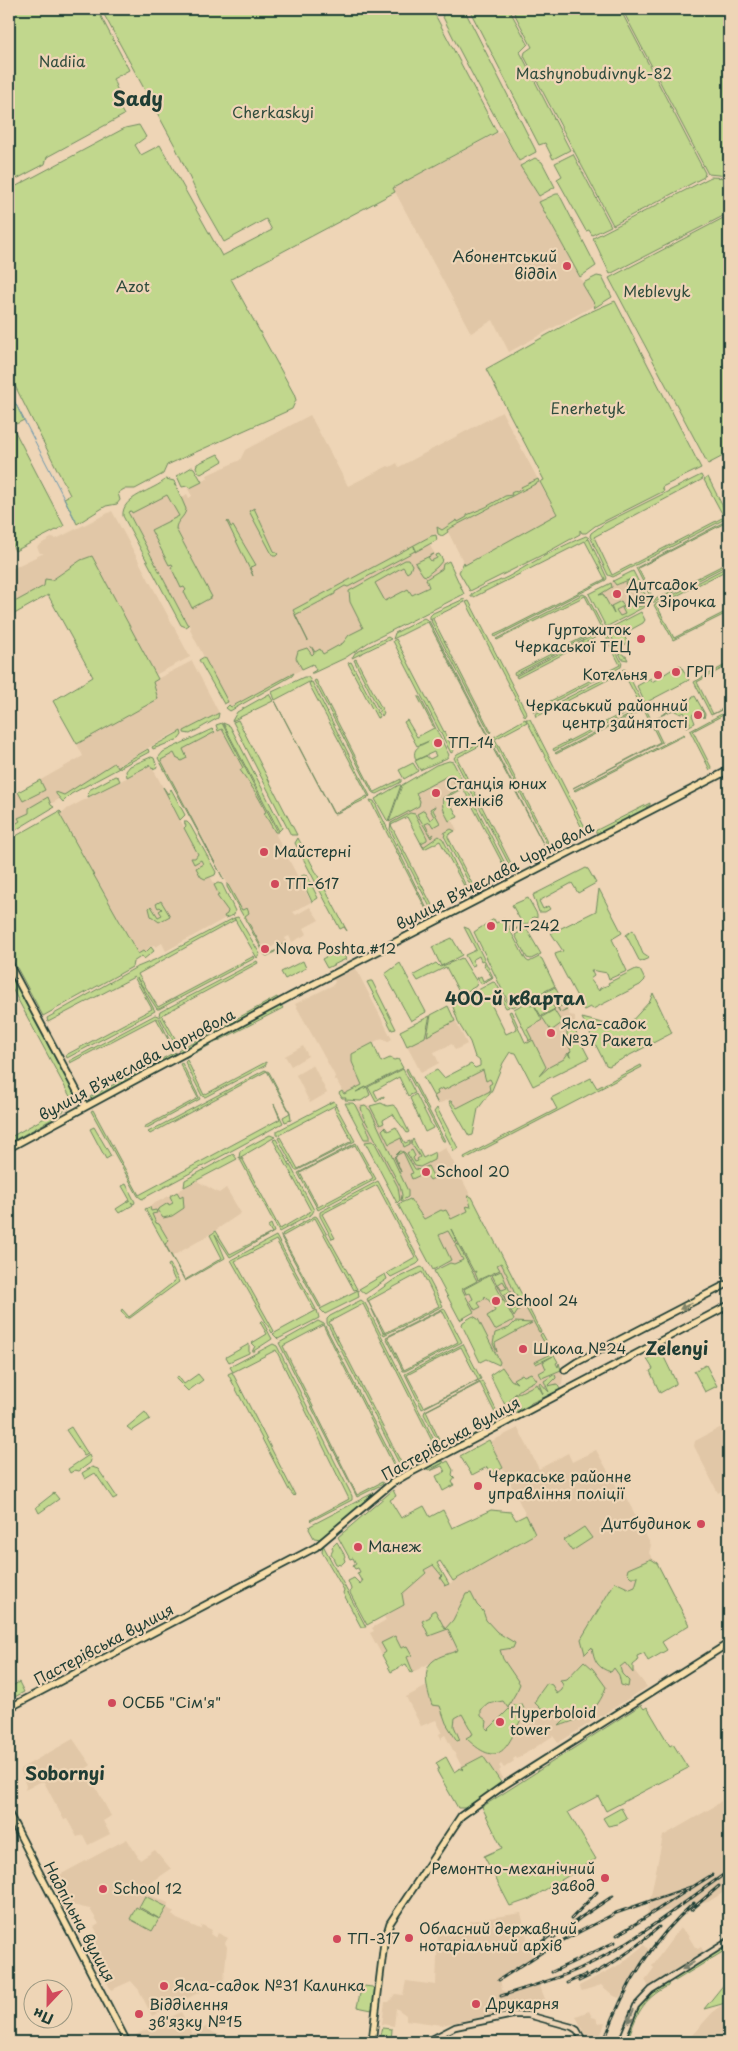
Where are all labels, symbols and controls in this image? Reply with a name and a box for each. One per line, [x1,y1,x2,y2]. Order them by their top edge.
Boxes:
park label: Nadiia [39,49,86,72]
park label: Mashynobudivnyk-82 [516,61,672,84]
district label: Sady [113,83,163,113]
park label: Cherkaskyi [232,100,314,123]
place label: Абонентський відділ [453,244,557,284]
marker: Абонентський відділ [561,260,573,272]
park label: Azot [116,274,150,297]
park label: Meblevyk [623,279,691,302]
park label: Enerhetyk [551,396,626,419]
place label: Дитсадок №7 Зірочка [626,572,716,612]
marker: Дитсадок №7 Зірочка [611,588,623,600]
place label: Гуртожиток Черкаської ТЕЦ [515,617,631,657]
marker: Гуртожиток Черкаської ТЕЦ [635,633,647,645]
place label: ГРП [686,659,715,682]
place label: Котельня [583,662,648,685]
marker: ГРП [670,666,682,678]
marker: Котельня [652,669,664,681]
place label: Черкаський районний центр зайнятості [526,693,688,733]
marker: Черкаський районний центр зайнятості [692,709,704,721]
place label: ТП-14 [448,730,494,753]
marker: ТП-14 [432,737,444,749]
place label: Станція юних техніків [446,771,547,811]
marker: Станція юних техніків [430,787,442,799]
street label: вулиця Вʼячеслава Чорновола [391,814,598,935]
place label: Майстерні [274,839,351,862]
marker: Майстерні [258,846,270,858]
place label: ТП-617 [285,871,339,894]
marker: ТП-617 [269,878,281,890]
place label: ТП-242 [501,913,560,936]
marker: ТП-242 [485,920,497,932]
place label: Nova Poshta #12 [275,936,396,959]
marker: Nova Poshta #12 [259,943,271,955]
district label: 400-й квартал [445,984,585,1011]
street label: вулиця Вʼячеслава Чорновола [34,1002,239,1125]
place label: Ясла-садок №37 Ракета [561,1011,653,1051]
marker: Ясла-садок №37 Ракета [545,1027,557,1039]
place label: School 20 [436,1159,509,1182]
marker: School 20 [420,1166,432,1178]
place label: School 24 [506,1288,578,1311]
marker: School 24 [490,1295,502,1307]
one-way arrow [679,1302,693,1310]
district label: Zelenyi [646,1334,708,1361]
place label: Школа №24 [533,1336,626,1359]
marker: Школа №24 [517,1343,529,1355]
street label: Пастерівська вулиця [377,1390,524,1485]
place label: Черкаське районне управління поліції [488,1464,631,1504]
marker: Черкаське районне управління поліції [472,1480,484,1492]
place label: Дитбудинок [601,1511,691,1534]
marker: Дитбудинок [695,1518,707,1530]
place label: Манеж [368,1534,422,1557]
marker: Манеж [352,1541,364,1553]
street label: Пастерівська вулиця [29,1597,177,1690]
place label: ОСББ "Сім'я" [122,1690,221,1713]
marker: ОСББ "Сім'я" [106,1697,118,1709]
place label: Hyperboloid tower [510,1700,596,1740]
marker: Hyperboloid tower [494,1716,506,1728]
district label: Sobornyi [25,1759,105,1786]
place label: Ремонтно-механічний завод [431,1856,595,1896]
street label: Надпільна вулиця [39,1857,122,1986]
marker: Ремонтно-механічний завод [599,1872,611,1884]
place label: School 12 [113,1876,182,1899]
marker: School 12 [97,1883,109,1895]
place label: Обласний державний нотаріальний архів [419,1916,577,1956]
place label: ТП-317 [347,1926,401,1949]
marker: Обласний державний нотаріальний архів [403,1932,415,1944]
marker: ТП-317 [331,1933,343,1945]
one-way arrow [681,1962,694,1971]
place label: Ясла-садок №31 Калинка [174,1973,366,1996]
north arrow [22,1978,72,2028]
marker: Ясла-садок №31 Калинка [158,1980,170,1992]
place label: Друкарня [485,1991,559,2014]
place label: Відділення зв'язку №15 [148,1992,242,2032]
marker: Друкарня [470,1998,482,2010]
text: Пн [30,2003,56,2030]
marker: Відділення зв'язку №15 [133,2008,145,2020]
one-way arrow [627,2009,635,2024]

